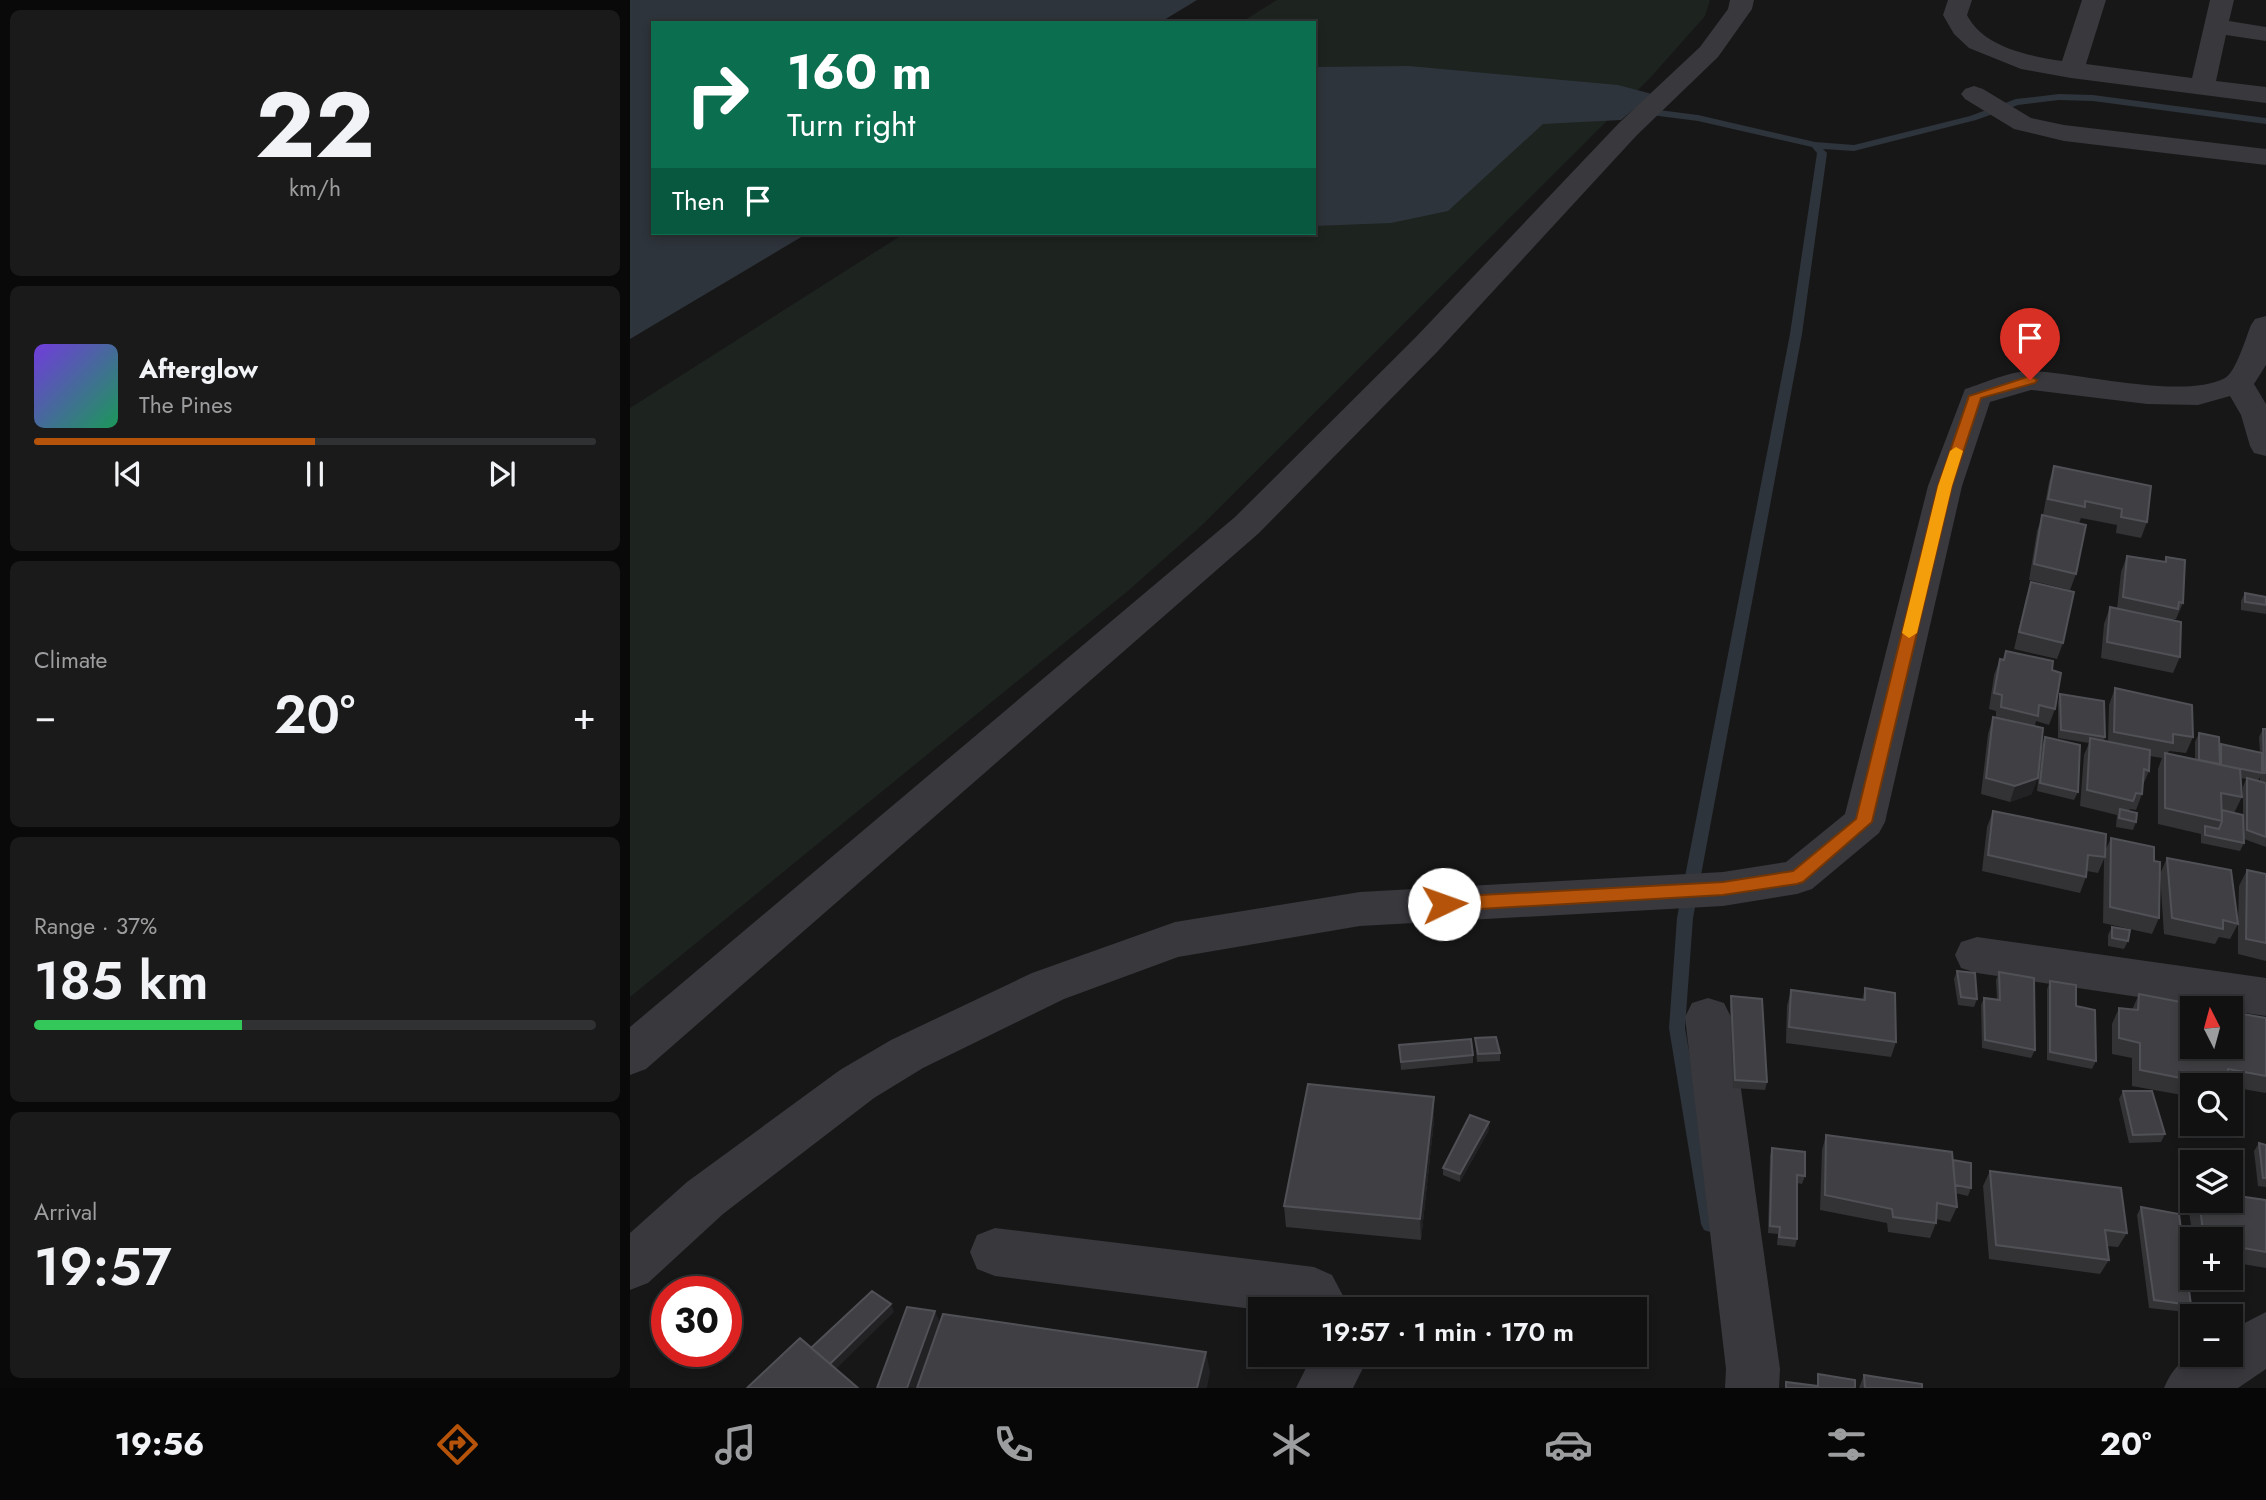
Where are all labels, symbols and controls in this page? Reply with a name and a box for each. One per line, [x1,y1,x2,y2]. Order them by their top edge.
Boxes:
text: 160 m [787,37,932,107]
icon: right [672,49,763,140]
text: 22 [255,60,375,191]
text: Turn right [787,102,916,148]
text: km/h [289,171,341,205]
text: Then [672,182,725,220]
icon: arrive [739,182,777,220]
pin [2000,308,2060,380]
icon: arrive [2011,319,2049,357]
text: Afterglow [139,350,258,388]
text: The Pines [139,388,232,422]
icon: previous [109,455,147,493]
icon: pause [296,455,334,493]
icon: next [483,455,521,493]
text: Climate [34,643,107,677]
text: 20° [274,677,355,753]
text: − [34,688,56,743]
text: + [573,688,596,743]
position arrow [1407,867,1481,941]
text: Range · 37% [34,909,157,943]
text: 185 km [34,943,208,1019]
north arrow [2180,996,2244,1059]
map controls [2180,996,2243,1367]
button: search [2180,1073,2243,1136]
button: layers [2180,1150,2243,1213]
text: Arrival [34,1195,97,1229]
button: + [2180,1227,2243,1290]
text: 19:57 [34,1229,172,1305]
speed limit sign: 30 [651,1276,742,1367]
button: − [2180,1304,2243,1367]
text: 19:57 · 1 min · 170 m [1321,1313,1574,1351]
icon: directions [433,1420,482,1469]
icon: music [711,1420,760,1469]
icon: phone [989,1420,1038,1469]
icon: climate [1267,1420,1316,1469]
icon: car [1544,1420,1593,1469]
icon: filters [1822,1420,1871,1469]
text: 19:56 [114,1421,204,1467]
text: 20° [2100,1421,2152,1467]

